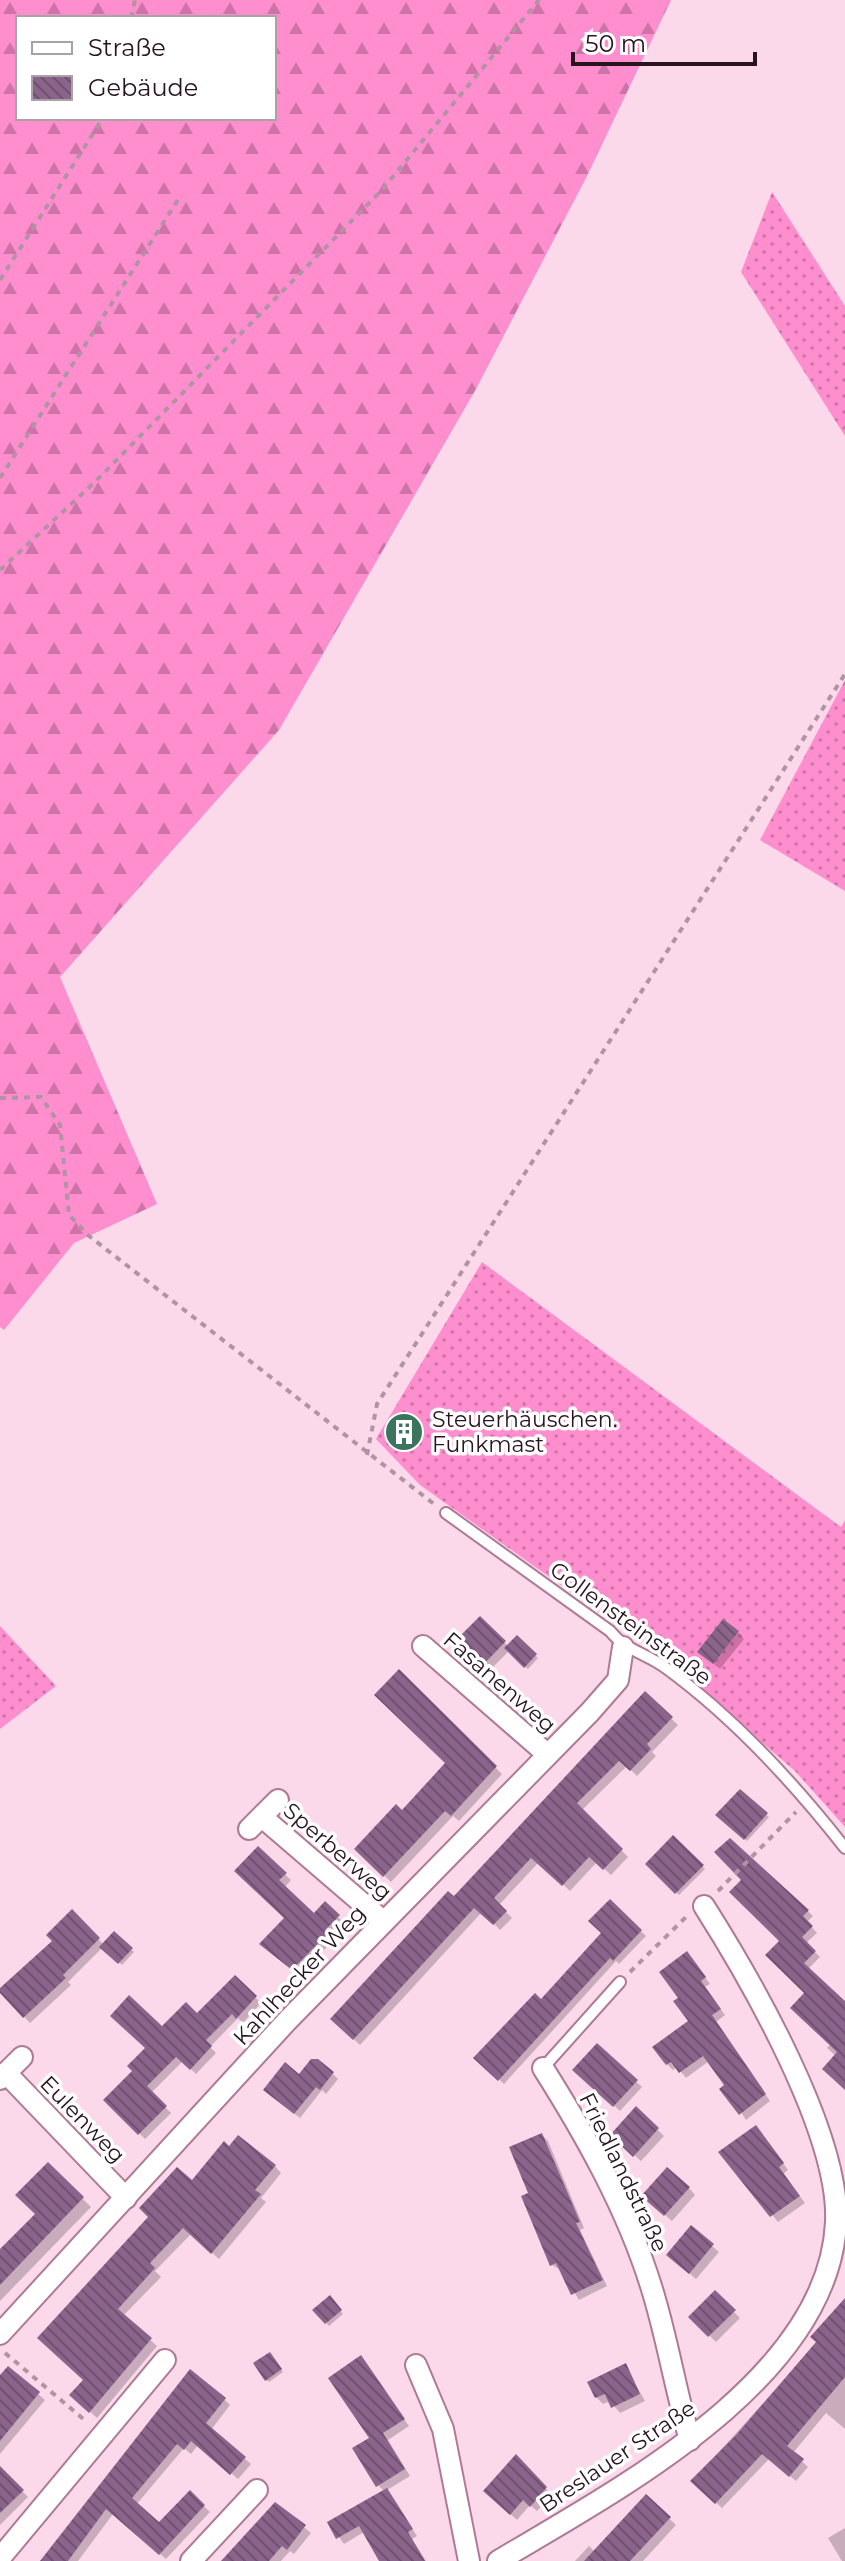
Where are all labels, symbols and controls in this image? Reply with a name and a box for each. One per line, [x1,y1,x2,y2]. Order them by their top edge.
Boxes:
legend [16,16,276,120]
scale bar [573,16,755,66]
text: 50 m [585,29,646,58]
text: Straße [88,33,166,62]
text: Gebäude [88,73,198,102]
place label: Steuerhäuschen. Funkmast [432,1406,617,1458]
building icon: Steuerhäuschen. Funkmast [383,1411,425,1453]
street label: Gollensteinstraße [545,1556,717,1691]
street label: Fasanenweg [438,1626,561,1739]
street label: Sperberweg [278,1797,398,1906]
street label: Kahlhecker Weg [228,1900,371,2051]
street label: Eulenweg [35,2070,131,2168]
street label: Friedlandstraße [573,2088,674,2256]
street label: Breslauer Straße [534,2394,700,2519]

